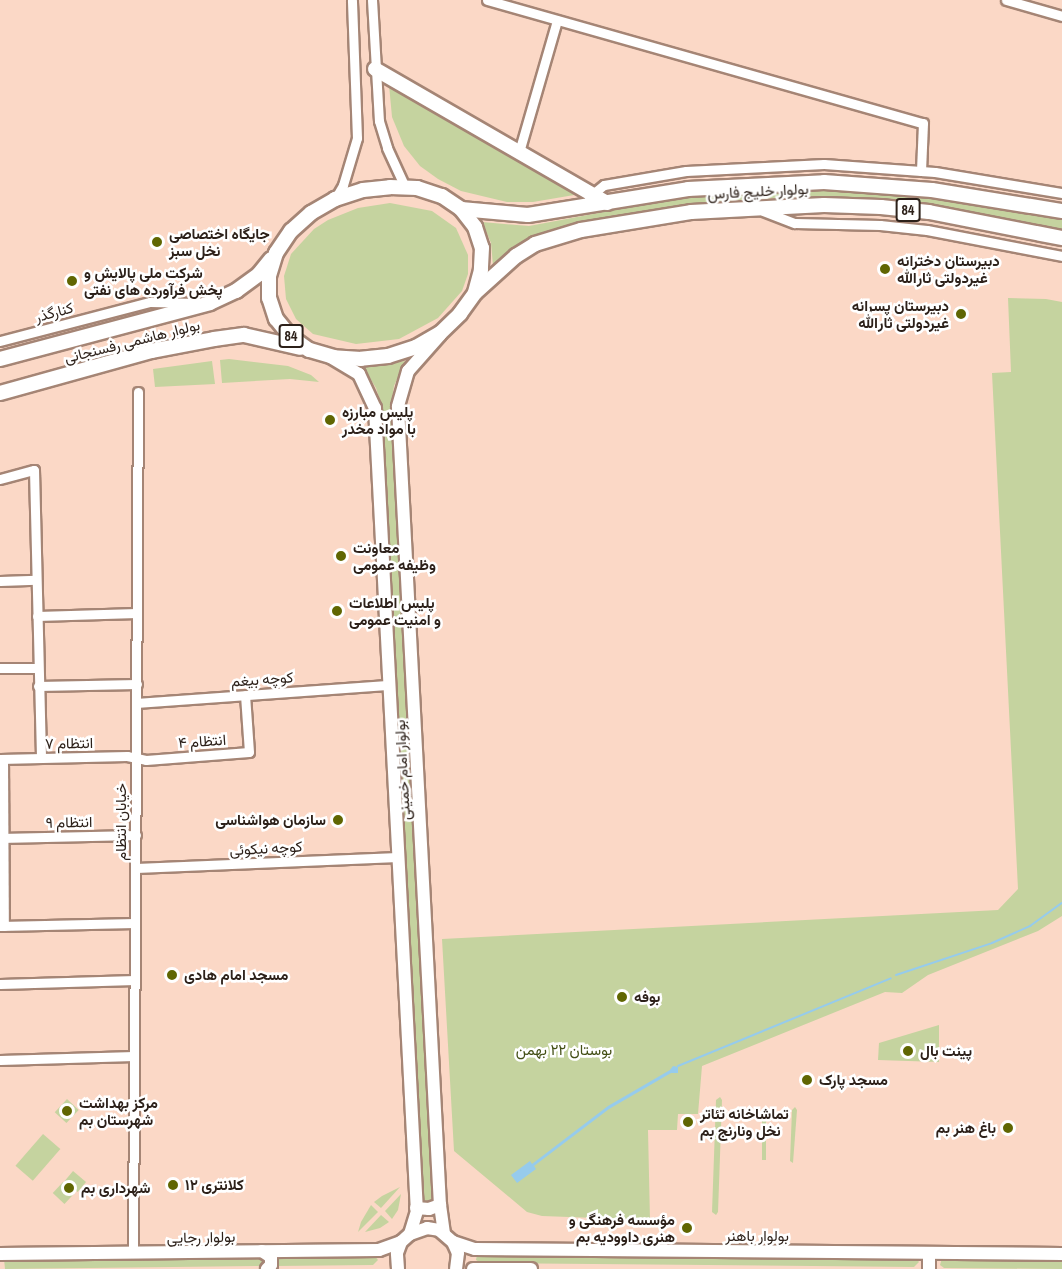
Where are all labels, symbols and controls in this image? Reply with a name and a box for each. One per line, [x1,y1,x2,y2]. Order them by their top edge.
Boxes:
street label: بولوار خلیج فارس [707,179,809,203]
road number: 84 [894,199,922,221]
place label: جایگاه اختصاصی نخل سبز [169,224,270,259]
marker: جایگاه اختصاصی نخل سبز [150,235,164,249]
place label: دبیرستان دخترانه غیردولتی ثارالله [897,251,1000,286]
marker: دبیرستان دخترانه غیردولتی ثارالله [878,262,892,276]
place label: شرکت ملی پالایش و پخش فرآورده های نفتی [84,263,222,298]
marker: شرکت ملی پالایش و پخش فرآورده های نفتی [65,274,79,288]
place label: دبیرستان پسرانه غیردولتی ثارالله [852,296,949,331]
street label: کنارگذر [33,298,75,326]
marker: دبیرستان پسرانه غیردولتی ثارالله [954,307,968,321]
street label: بولوار هاشمی رفسنجانی [62,315,202,367]
road number: 84 [278,325,304,347]
place label: پلیس مبارزه با مواد مخدر [342,402,416,437]
marker: پلیس مبارزه با مواد مخدر [323,413,337,427]
place label: معاونت وظیفه عمومی [353,538,436,573]
marker: معاونت وظیفه عمومی [334,549,348,563]
place label: پلیس اطلاعات و امنیت عمومی [349,593,441,628]
marker: پلیس اطلاعات و امنیت عمومی [330,604,344,618]
street label: کوچه بیغم [230,668,294,690]
street label: بولوار امام خمینی [390,719,414,821]
street label: انتظام ۴ [177,730,227,752]
street label: انتظام ۷ [45,734,93,752]
street label: خیابان انتظام [112,783,130,861]
place label: سازمان هواشناسی [215,811,326,829]
street label: انتظام ۹ [45,813,93,831]
marker: سازمان هواشناسی [331,813,345,827]
street label: کوچه نیکوئی [229,837,303,859]
place label: مسجد امام هادی [184,966,288,984]
marker: مسجد امام هادی [165,968,179,982]
place label: بوفه [634,988,660,1006]
marker: بوفه [615,990,629,1004]
park label: بوستان ۲۲ بهمن [516,1041,612,1059]
place label: پینت بال [920,1042,972,1060]
marker: پینت بال [901,1044,915,1058]
place label: مسجد پارک [819,1071,888,1089]
marker: مسجد پارک [800,1073,814,1087]
place label: مرکز بهداشت شهرستان بم [79,1093,158,1128]
marker: مرکز بهداشت شهرستان بم [60,1104,74,1118]
place label: تماشاخانه تئاتر نخل ونارنج بم [700,1104,789,1139]
marker: تماشاخانه تئاتر نخل ونارنج بم [681,1115,695,1129]
place label: باغ هنر بم [936,1119,996,1137]
marker: باغ هنر بم [1001,1121,1015,1135]
place label: کلانتری ۱۲ [185,1176,244,1194]
marker: کلانتری ۱۲ [166,1178,180,1192]
place label: شهرداری بم [81,1179,150,1197]
marker: شهرداری بم [62,1181,76,1195]
place label: مؤسسه فرهنگی و هنری داوودیه بم [569,1210,675,1245]
marker: مؤسسه فرهنگی و هنری داوودیه بم [680,1221,694,1235]
street label: بولوار رجایی [167,1227,235,1247]
street label: بولوار باهنر [725,1227,789,1245]

